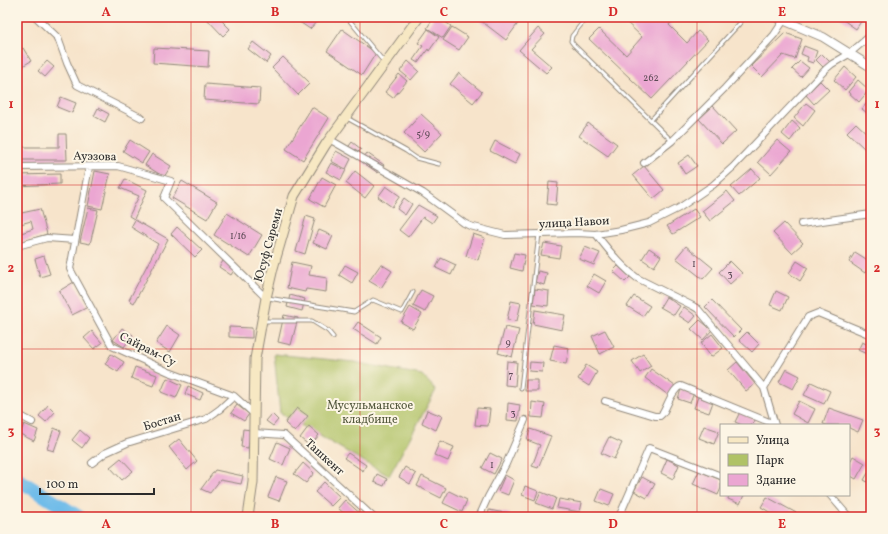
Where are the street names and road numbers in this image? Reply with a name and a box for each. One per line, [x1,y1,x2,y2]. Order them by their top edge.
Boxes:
street label: Ауэзова [73,149,117,165]
street label: Юсуф Сареми [251,206,287,284]
street label: улица Навои [538,213,610,233]
street label: Сайрам-Су [117,329,179,371]
street label: Бостан [142,409,183,435]
street label: Ташкент [301,436,347,480]

